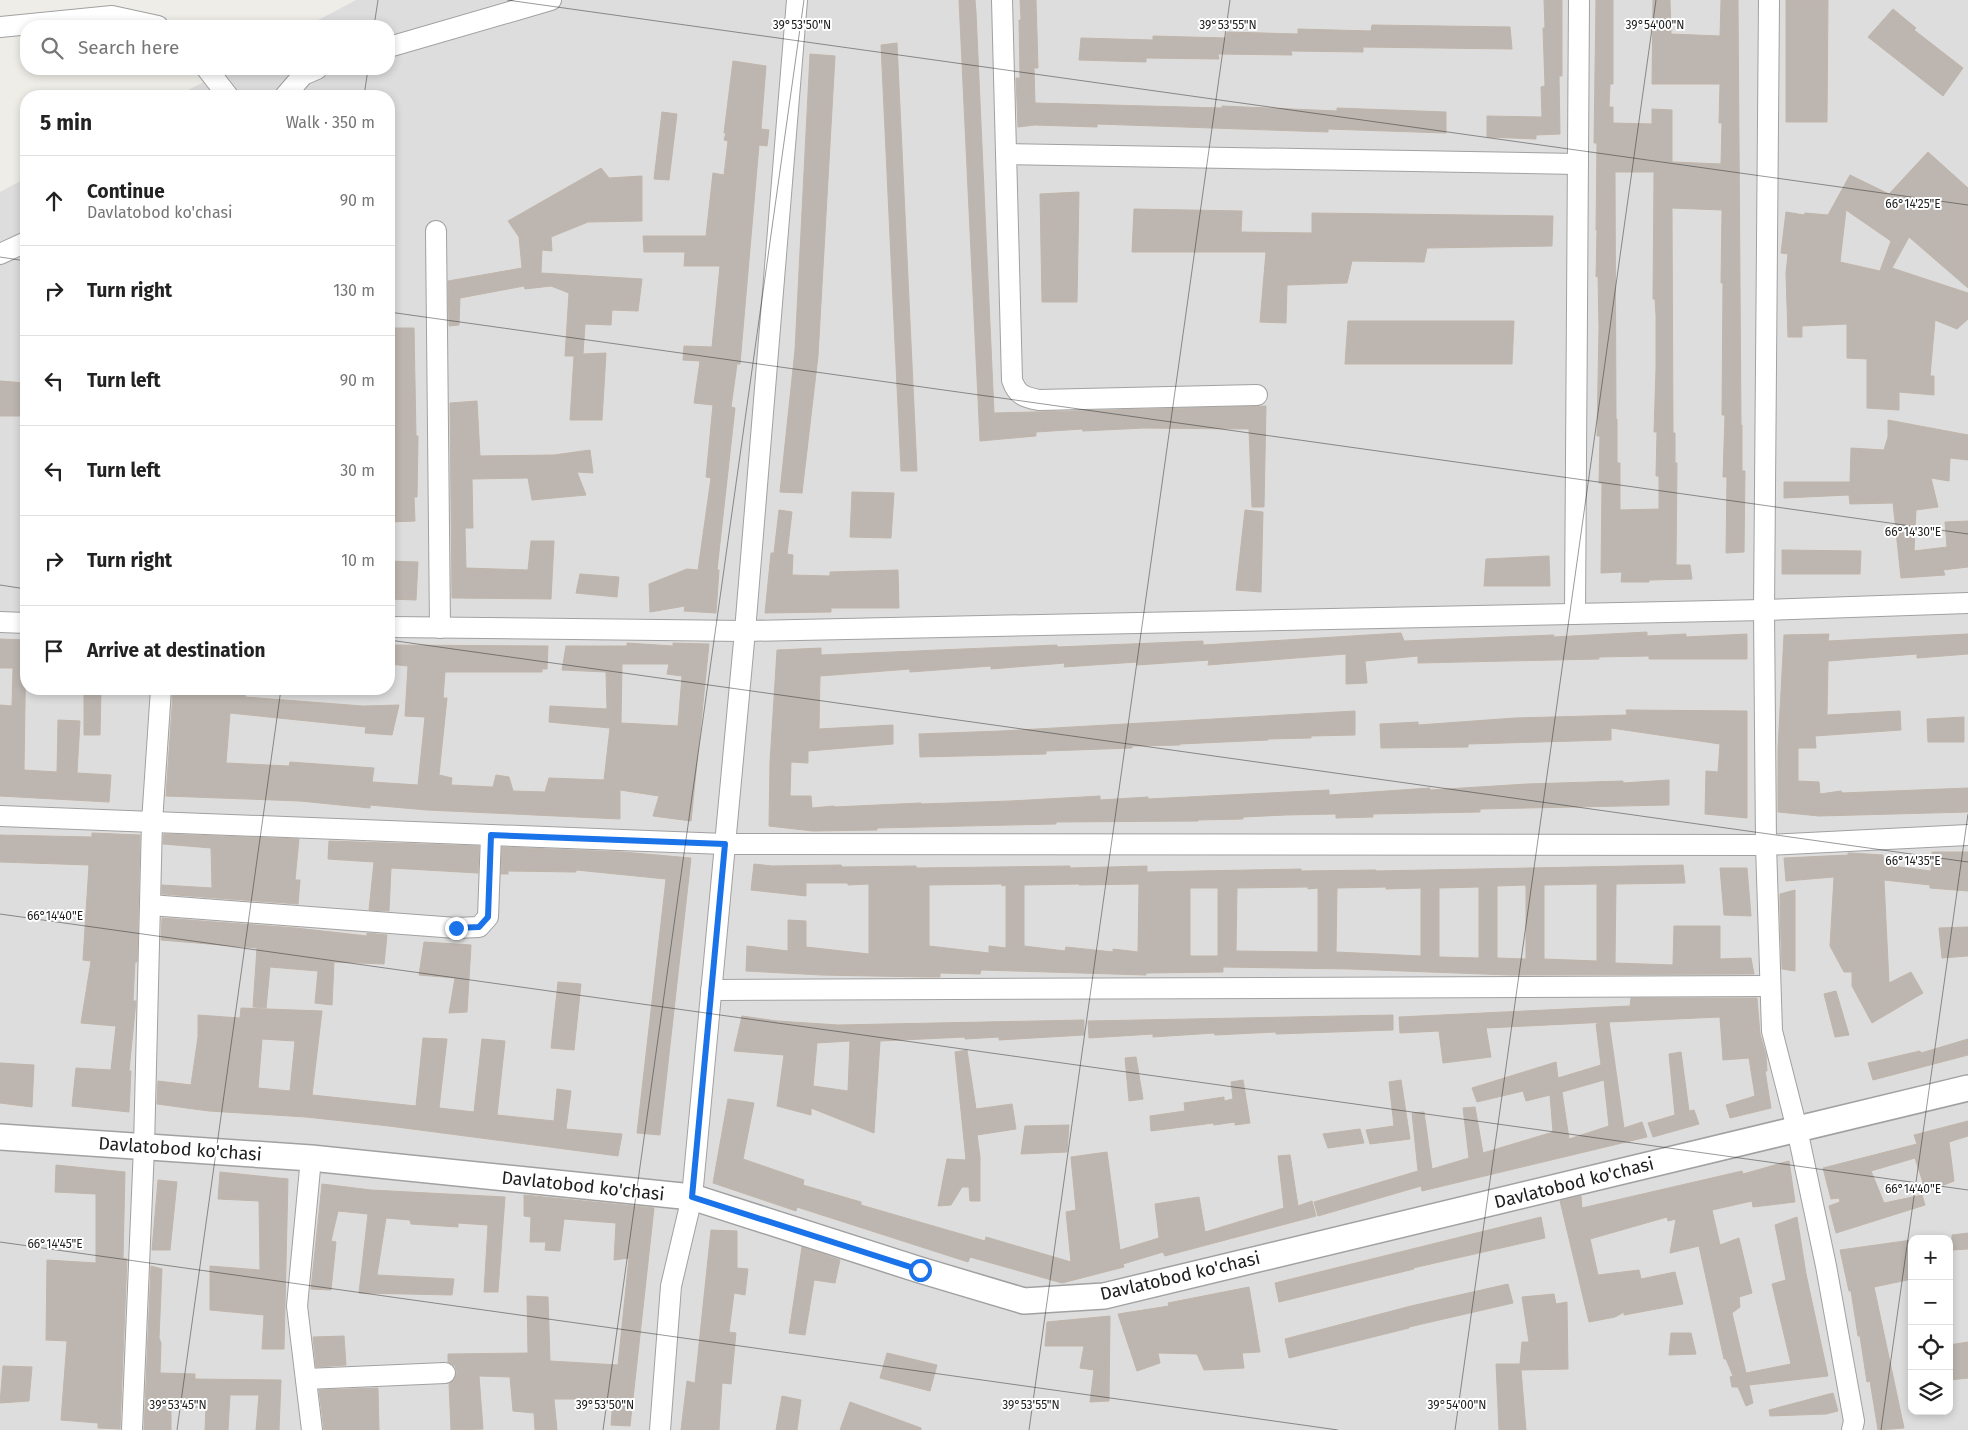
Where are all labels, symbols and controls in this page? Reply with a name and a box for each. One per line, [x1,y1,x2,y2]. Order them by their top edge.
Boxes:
text: 39°53'50"N [773,18,831,32]
text: 39°53'55"N [1199,18,1257,32]
text: 39°54'00"N [1626,18,1684,32]
search box [20,20,395,75]
icon: search [38,34,66,62]
text: Search here [78,36,179,59]
text: 5 min [40,110,92,136]
text: Walk · 350 m [286,113,375,132]
text: Continue [87,180,165,203]
icon: ahead [40,187,68,215]
text: 90 m [340,191,375,210]
text: 66°14'25"E [1885,197,1941,211]
text: Davlatobod ko'chasi [87,203,232,222]
icon: right [40,277,68,305]
text: Turn right [87,279,172,302]
text: 130 m [333,281,375,300]
icon: left [40,367,68,395]
text: Turn left [87,369,161,392]
text: 90 m [340,371,375,390]
icon: left [40,457,68,485]
text: Turn left [87,459,161,482]
text: 30 m [340,461,375,480]
text: 66°14'30"E [1885,525,1941,539]
icon: right [40,547,68,575]
text: Turn right [87,549,172,572]
text: 10 m [341,551,375,570]
icon: arrive [40,637,68,665]
text: Arrive at destination [87,639,266,662]
text: 66°14'35"E [1885,854,1941,868]
text: 66°14'40"E [27,909,83,923]
route end [445,917,468,940]
street label: Davlatobod ko'chasi [98,1132,262,1166]
street label: Davlatobod ko'chasi [1492,1153,1656,1213]
street label: Davlatobod ko'chasi [500,1167,666,1205]
text: 66°14'40"E [1885,1182,1941,1196]
map controls [1908,1235,1953,1415]
button: + [1908,1235,1953,1280]
text: 66°14'45"E [27,1237,83,1251]
street label: Davlatobod ko'chasi [1098,1247,1262,1305]
route start [909,1259,932,1282]
button: − [1908,1280,1953,1325]
button: locate [1908,1325,1953,1370]
button: layers [1908,1370,1953,1415]
text: 39°53'45"N [149,1398,207,1412]
text: 39°53'50"N [576,1398,634,1412]
text: 39°53'55"N [1002,1398,1060,1412]
text: 39°54'00"N [1428,1398,1486,1412]

